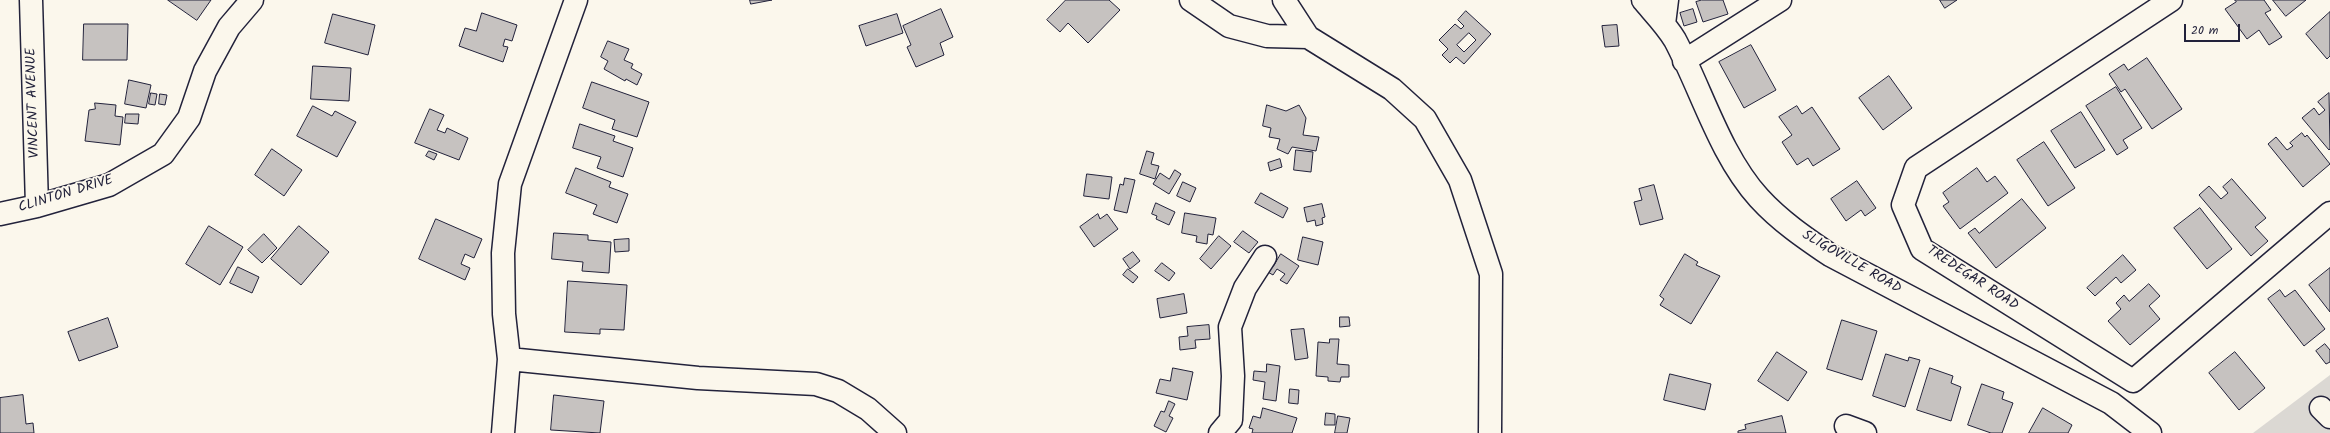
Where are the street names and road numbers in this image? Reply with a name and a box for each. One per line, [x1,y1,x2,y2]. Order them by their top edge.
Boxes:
street label: VINCENT AVENUE [24,47,44,159]
street label: CLINTON DRIVE [17,173,115,217]
street label: SLIGOVILLE ROAD [1798,228,1904,298]
street label: TREDEGAR ROAD [1923,243,2021,315]

